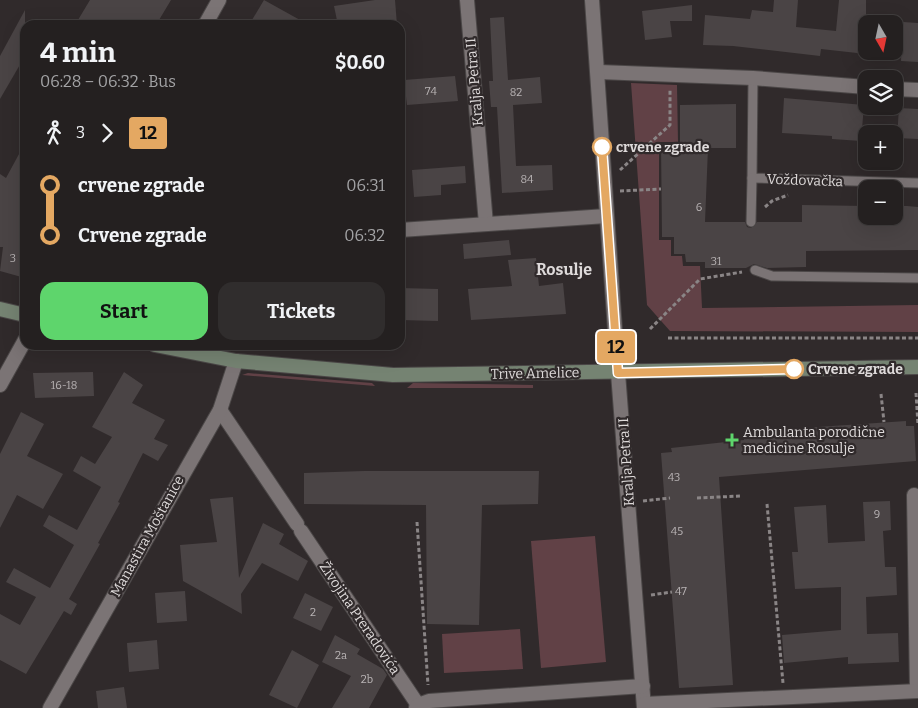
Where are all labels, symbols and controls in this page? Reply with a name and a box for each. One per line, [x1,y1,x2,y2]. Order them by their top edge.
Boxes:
north arrow [858,15,902,60]
map controls [858,15,903,225]
text: 4 min [40,36,116,69]
street label: Kralja Petra II [462,37,487,127]
text: $0.60 [335,51,385,74]
button: layers [858,70,903,115]
text: 06:28 – 06:32 · Bus [40,72,176,91]
house number: 74 [425,85,437,98]
house number: 82 [510,86,522,99]
icon: walk [40,119,68,147]
icon: forward [93,119,121,147]
text: 12 [139,122,157,144]
text: 3 [76,123,85,142]
button: + [858,125,903,170]
marker: crvene zgrade [592,137,612,157]
place label: crvene zgrade [616,139,710,156]
street label: Voždovačka [766,171,844,190]
house number: 84 [520,173,534,186]
text: crvene zgrade [78,174,205,197]
text: 06:31 [346,176,385,195]
button: − [858,180,903,225]
house number: 6 [696,201,702,214]
text: Crvene zgrade [78,224,207,247]
text: 06:32 [344,226,385,245]
house number: 3 [10,252,16,265]
house number: 31 [711,255,722,268]
district label: Rosulje [536,260,592,279]
button: Start [40,282,208,340]
button: Tickets [218,282,385,340]
line badge: 12 [594,331,638,363]
text: 12 [607,336,625,358]
marker: Crvene zgrade [784,359,804,379]
place label: Crvene zgrade [808,361,903,378]
street label: Trive Amelice [490,364,580,383]
house number: 16-18 [51,379,77,392]
street label: Kralja Petra II [615,417,638,507]
place label: Ambulanta porodične medicine Rosulje [743,424,885,457]
marker: Ambulanta porodične medicine Rosulje [725,433,739,447]
house number: 43 [668,471,680,484]
street label: Manastira Moštanice [107,473,188,600]
house number: 9 [874,508,880,521]
house number: 45 [671,525,683,538]
street label: Živojina Preradovića [316,559,404,678]
house number: 47 [675,585,687,598]
house number: 2 [310,606,316,619]
house number: 2a [335,649,347,662]
house number: 2b [361,673,373,686]

